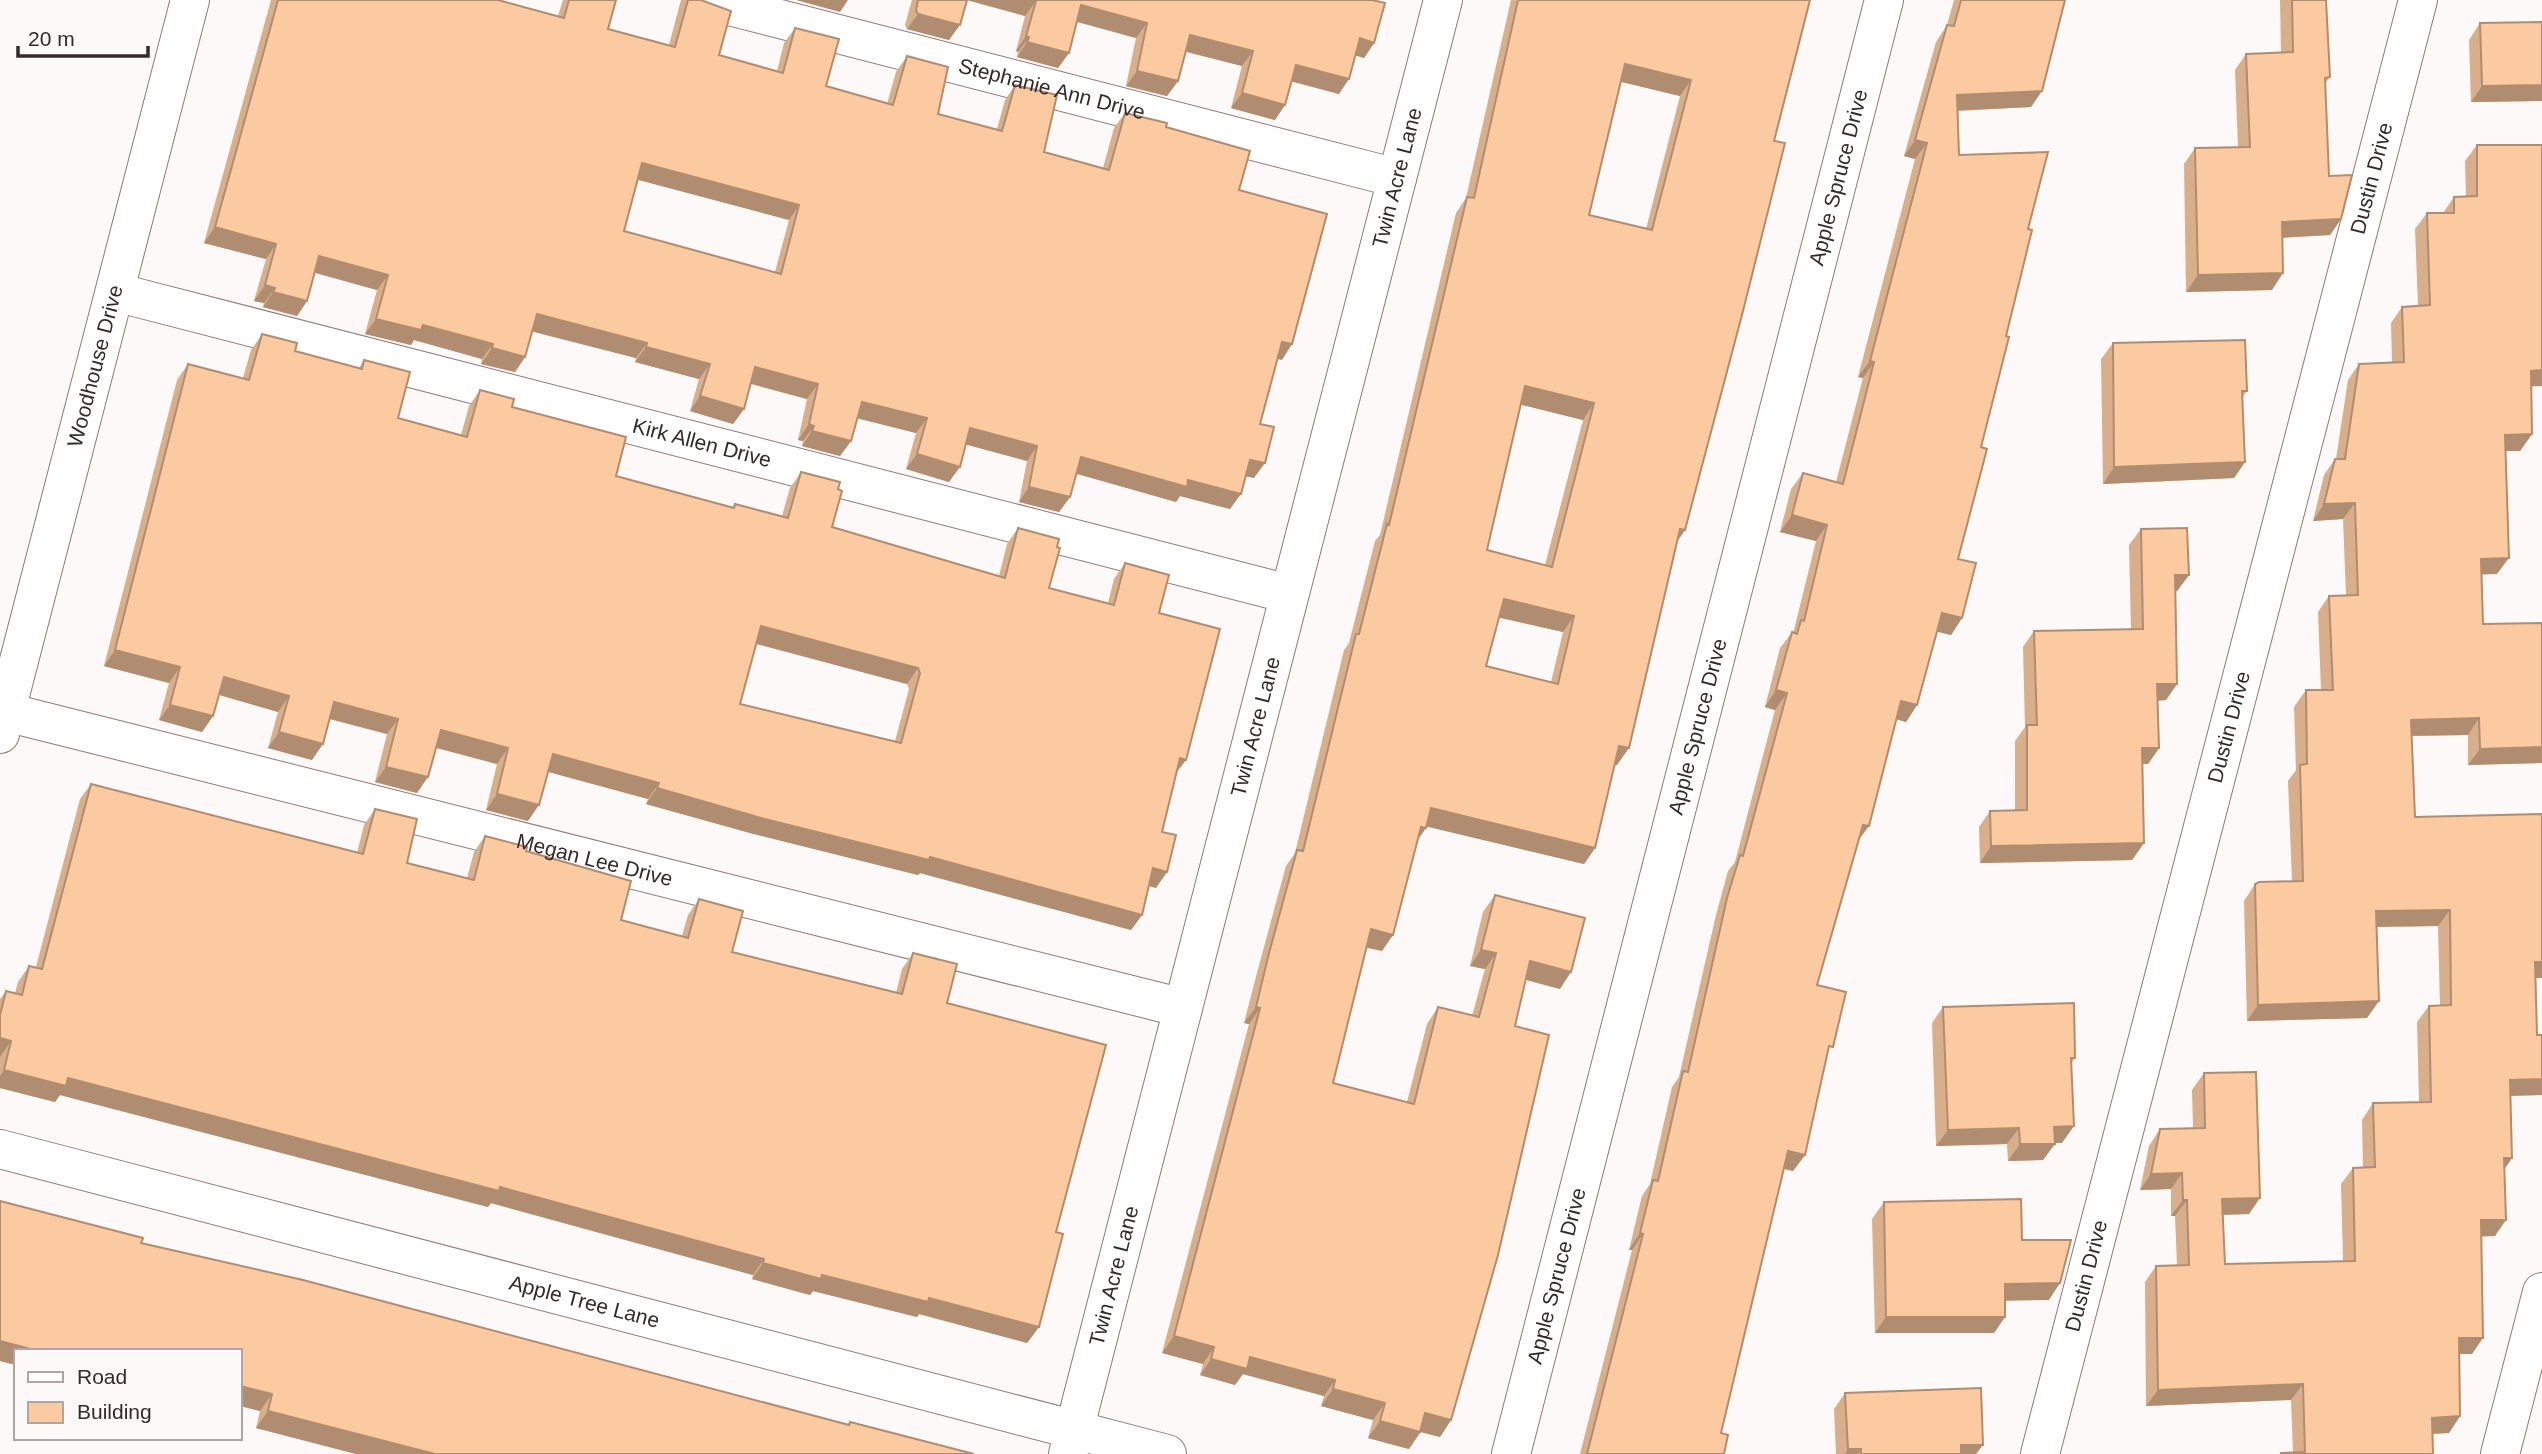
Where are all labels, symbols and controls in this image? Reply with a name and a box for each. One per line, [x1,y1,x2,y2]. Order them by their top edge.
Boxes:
scale bar [18,14,147,58]
text: 20 m [28,27,75,50]
street label: Stephanie Ann Drive [956,54,1147,124]
street label: Apple Spruce Drive [1804,87,1872,268]
street label: Twin Acre Lane [1368,105,1426,250]
street label: Dustin Drive [2346,120,2397,237]
street label: Woodhouse Drive [63,282,127,450]
street label: Kirk Allen Drive [630,414,774,471]
street label: Apple Spruce Drive [1663,636,1731,817]
street label: Twin Acre Lane [1226,654,1284,799]
street label: Dustin Drive [2203,669,2254,785]
street label: Megan Lee Drive [514,829,675,890]
street label: Apple Spruce Drive [1523,1185,1590,1366]
street label: Twin Acre Lane [1084,1203,1143,1348]
street label: Dustin Drive [2060,1218,2111,1334]
street label: Apple Tree Lane [507,1271,662,1332]
legend [14,1349,242,1440]
text: Road [77,1365,127,1388]
text: Building [77,1400,152,1423]

